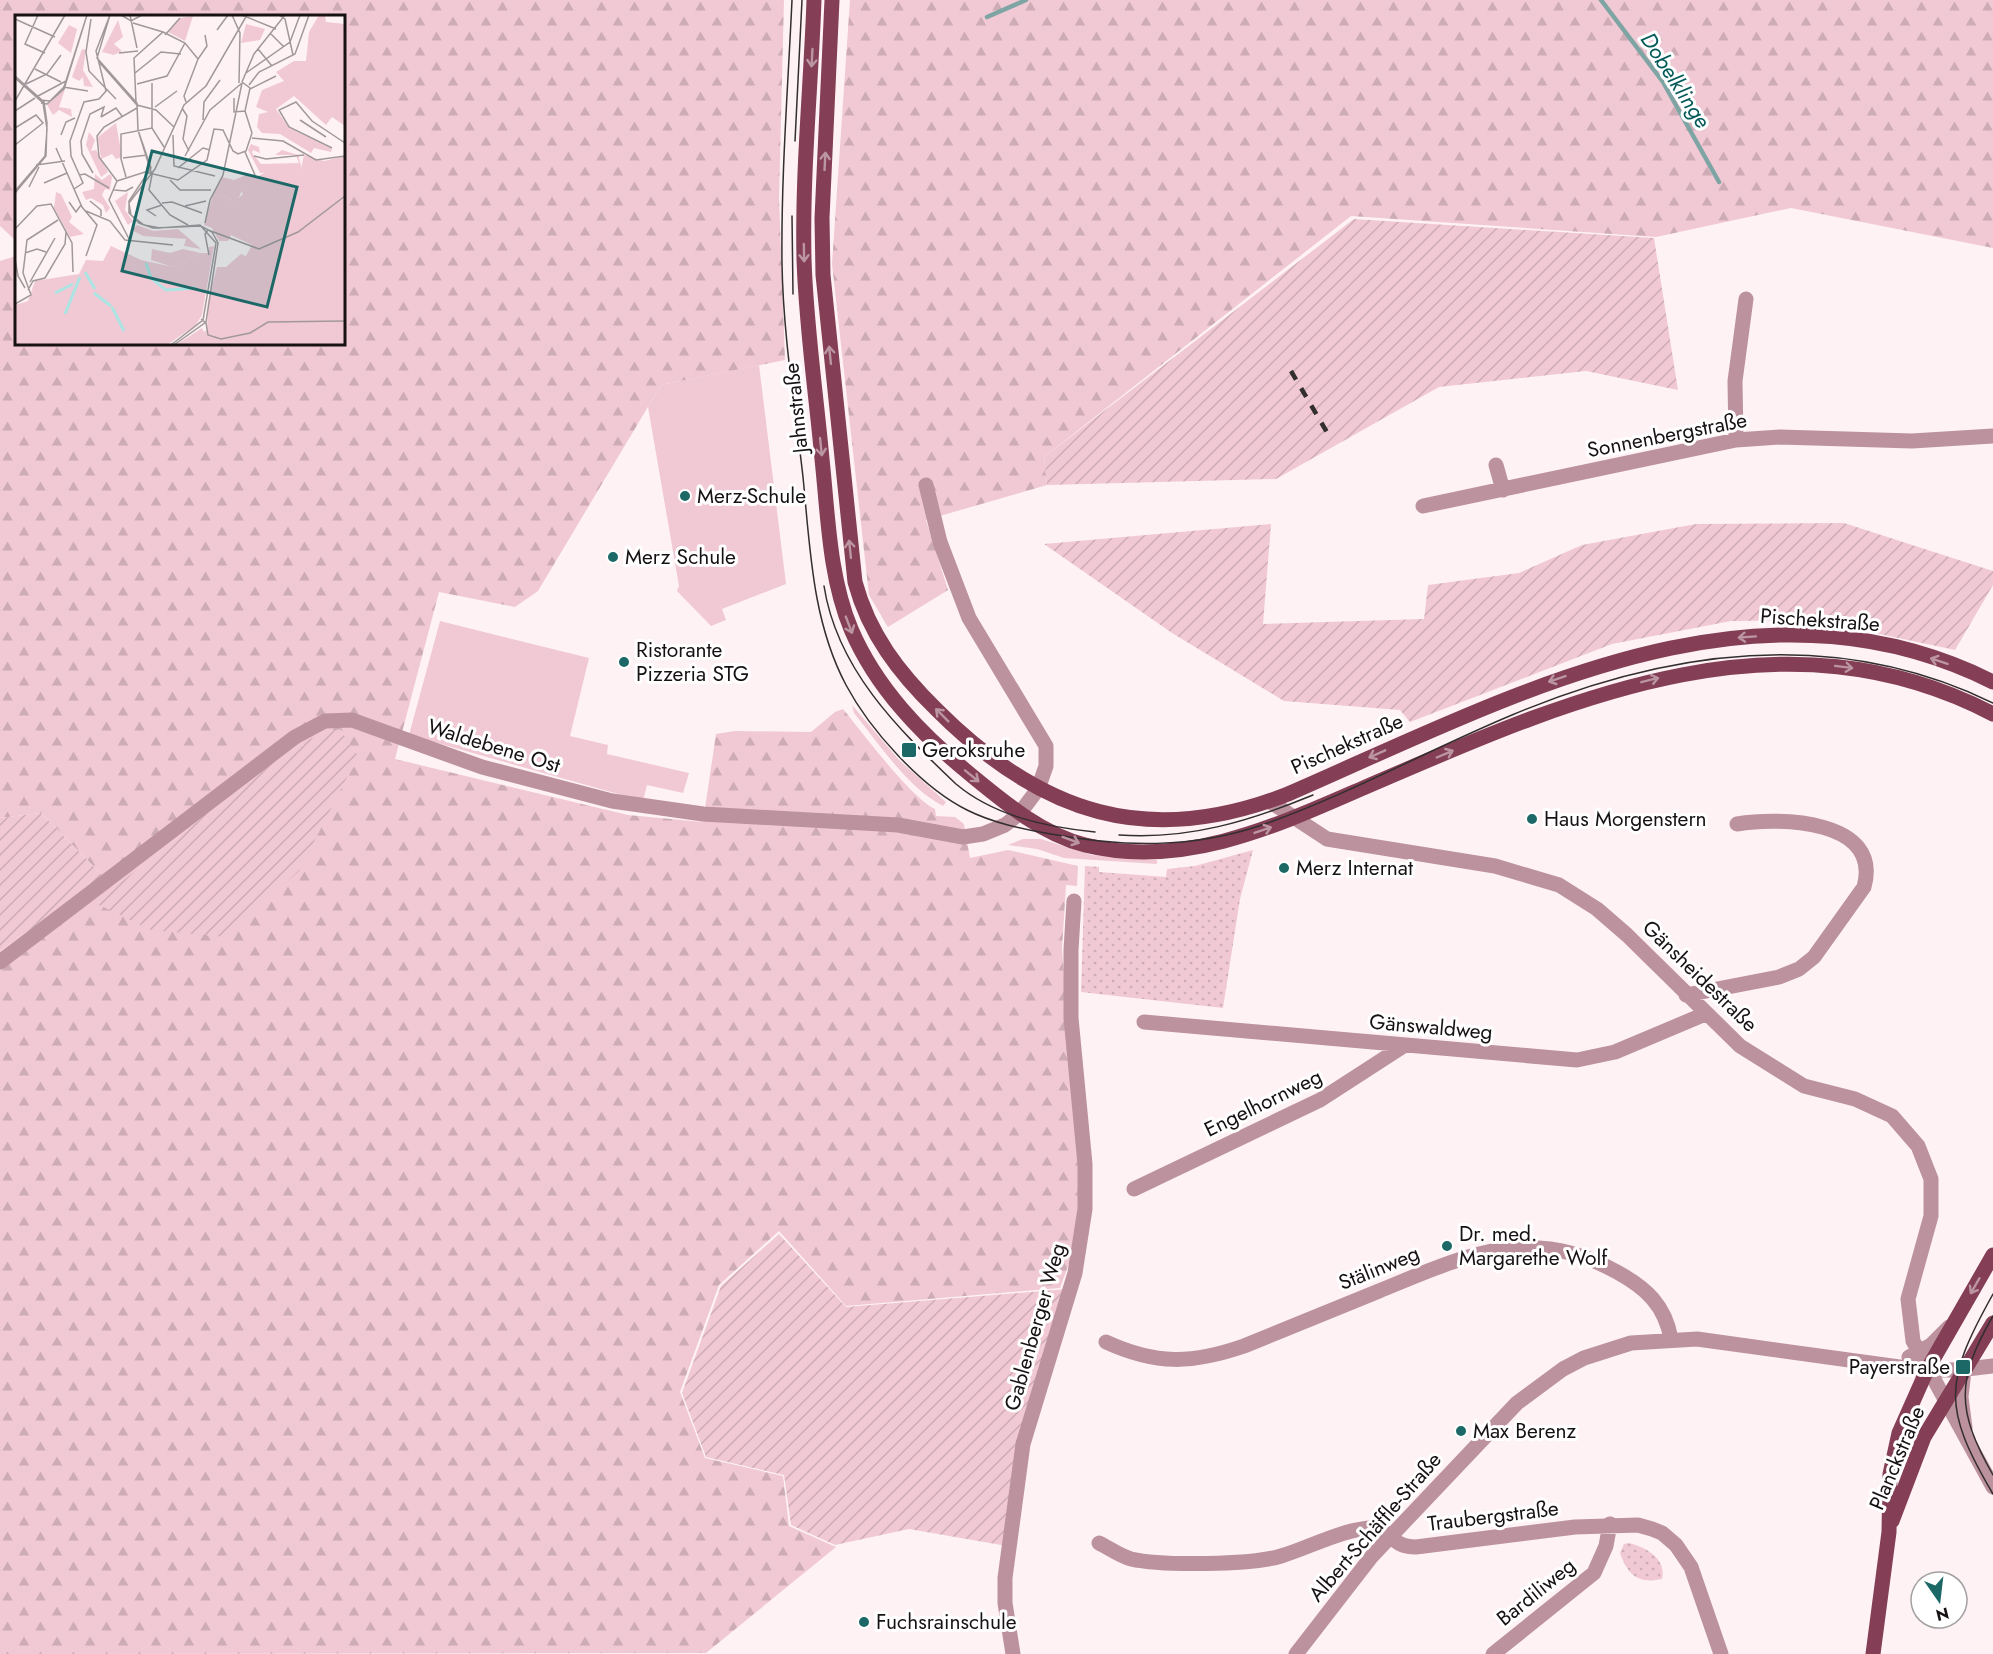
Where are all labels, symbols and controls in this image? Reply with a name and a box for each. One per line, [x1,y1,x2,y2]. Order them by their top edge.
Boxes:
inset map [15,15,345,345]
water label: Dobelklinge [1633,26,1719,134]
one-way arrow [806,48,817,68]
one-way arrow [819,151,831,171]
one-way arrow [798,243,810,263]
one-way arrow [824,346,835,366]
street label: Jahnstraße [776,361,816,458]
street label: Sonnenbergstraße [1585,405,1750,465]
one-way arrow [816,437,827,457]
place label: Merz-Schule [697,481,806,511]
marker: Merz-Schule [678,489,692,503]
one-way arrow [844,540,855,560]
place label: Merz Schule [625,542,736,572]
marker: Merz Schule [606,550,620,564]
street label: Pischekstraße [1759,601,1881,639]
one-way arrow [845,615,856,633]
one-way arrow [1737,631,1757,642]
place label: Ristorante Pizzeria STG [636,635,749,689]
one-way arrow [1930,654,1949,665]
marker: Ristorante Pizzeria STG [617,655,631,669]
one-way arrow [1833,662,1853,673]
one-way arrow [1548,674,1567,685]
one-way arrow [1641,674,1660,686]
street label: Pischekstraße [1286,706,1408,782]
one-way arrow [935,708,949,723]
street label: Waldebene Ost [424,712,564,780]
place label: Geroksruhe [922,735,1025,765]
marker: Geroksruhe [900,741,918,759]
one-way arrow [1435,748,1453,759]
one-way arrow [1368,749,1387,760]
one-way arrow [964,770,980,783]
place label: Haus Morgenstern [1544,804,1707,834]
marker: Haus Morgenstern [1525,812,1539,826]
one-way arrow [1253,824,1271,835]
one-way arrow [1061,836,1080,847]
place label: Merz Internat [1296,853,1413,883]
marker: Merz Internat [1277,861,1291,875]
street label: Gänsheidestraße [1636,913,1764,1039]
street label: Gänswaldweg [1368,1007,1494,1047]
street label: Engelhornweg [1199,1062,1327,1144]
place label: Dr. med. Margarethe Wolf [1459,1219,1608,1273]
street label: Stälinweg [1334,1238,1424,1298]
marker: Dr. med. Margarethe Wolf [1440,1239,1454,1253]
street label: Gablenberger Weg [997,1240,1073,1414]
one-way arrow [1969,1277,1981,1294]
place label: Payerstraße [1849,1352,1950,1382]
marker: Payerstraße [1954,1358,1972,1376]
street label: Planckstraße [1862,1401,1932,1515]
place label: Max Berenz [1473,1416,1576,1446]
marker: Max Berenz [1454,1424,1468,1438]
street label: Albert-Schäffle-Straße [1302,1446,1449,1608]
street label: Traubergstraße [1426,1493,1560,1539]
street label: Bardiliweg [1490,1551,1582,1633]
north arrow [1909,1570,1969,1630]
text: N [1934,1601,1951,1627]
place label: Fuchsrainschule [876,1607,1017,1637]
marker: Fuchsrainschule [857,1615,871,1629]

